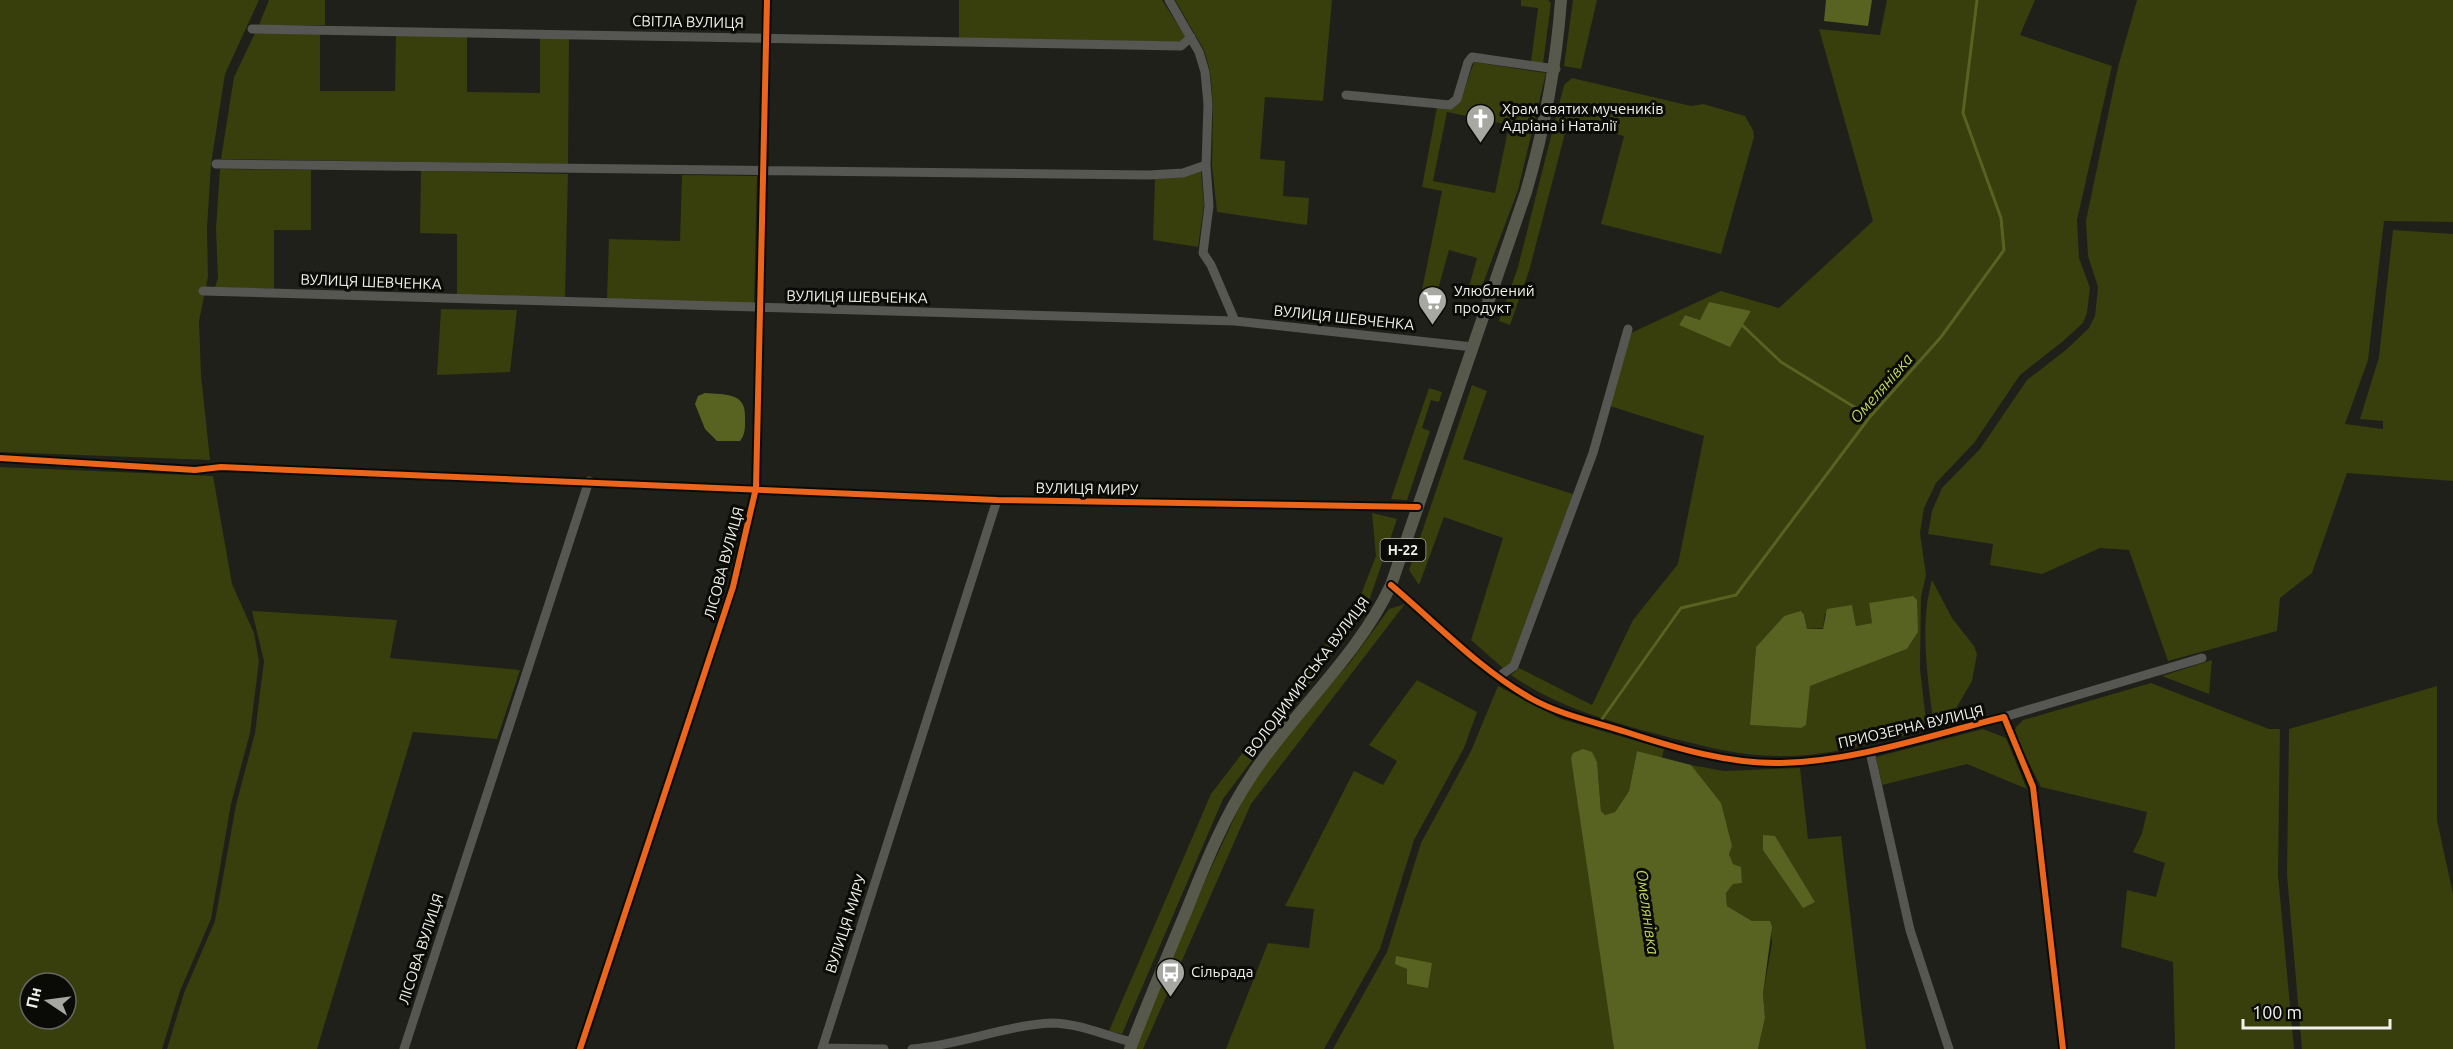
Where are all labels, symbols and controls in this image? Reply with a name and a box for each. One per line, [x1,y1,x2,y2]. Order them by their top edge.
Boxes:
street label: СВІТЛА ВУЛИЦЯ [632,12,744,31]
place label: Храм святих мучеників Адріана і Наталії [1502,100,1664,134]
church icon: Храм святих мучеників Адріана і Наталії [1465,102,1497,144]
street label: ВУЛИЦЯ ШЕВЧЕНКА [300,271,442,292]
place label: Улюблений продукт [1454,282,1535,316]
supermarket icon: Улюблений продукт [1417,284,1449,326]
street label: ВУЛИЦЯ ШЕВЧЕНКА [786,287,928,306]
street label: ВУЛИЦЯ ШЕВЧЕНКА [1273,302,1415,333]
water label: Омелянівка [1846,349,1916,426]
street label: ВУЛИЦЯ МИРУ [1036,479,1139,498]
street label: ЛІСОВА ВУЛИЦЯ [700,505,747,621]
road number: Н-22 [1380,539,1426,561]
street label: ВОЛОДИМИРСЬКА ВУЛИЦЯ [1241,593,1372,760]
street label: ПРИОЗЕРНА ВУЛИЦЯ [1836,701,1985,752]
water label: Омелянівка [1633,868,1663,956]
street label: ВУЛИЦЯ МИРУ [822,872,870,975]
street label: ЛІСОВА ВУЛИЦЯ [395,891,446,1006]
bus stop icon: Сільрада [1154,956,1186,998]
place label: Сільрада [1191,963,1253,980]
north arrow [18,971,78,1031]
text: Пн [22,985,45,1010]
scale bar [2243,992,2390,1030]
text: 100 m [2252,1002,2302,1022]

